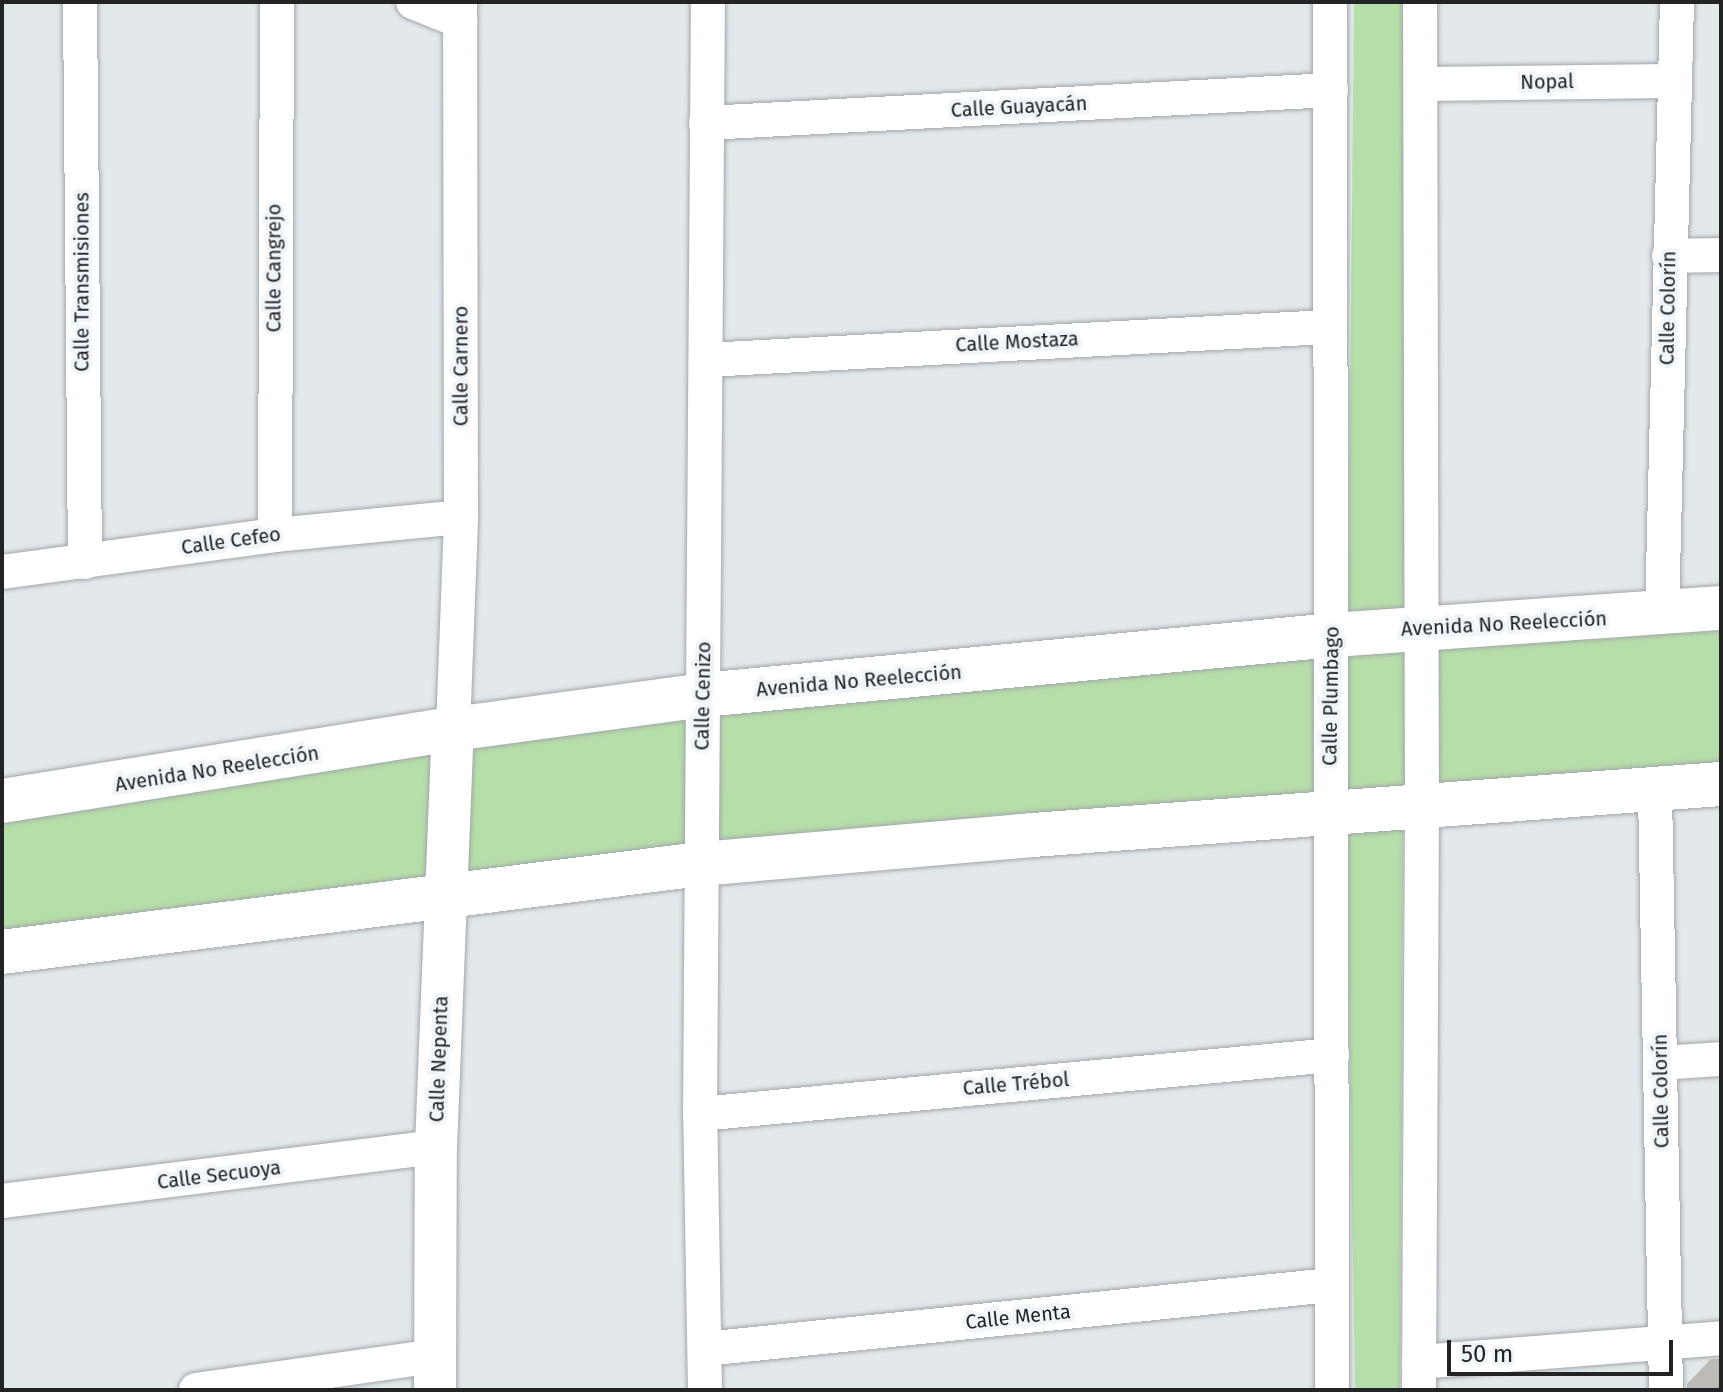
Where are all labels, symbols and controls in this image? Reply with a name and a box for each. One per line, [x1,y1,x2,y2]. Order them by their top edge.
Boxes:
street label: Nopal [1520,70,1574,94]
street label: Calle Guayacán [950,91,1088,123]
street label: Calle Transmisiones [70,192,94,372]
street label: Calle Cangrejo [262,204,286,332]
street label: Calle Colorín [1655,251,1681,365]
street label: Calle Carnero [449,306,473,426]
street label: Calle Mostaza [955,327,1079,357]
street label: Calle Cefeo [180,522,282,560]
street label: Avenida No Reelección [1400,607,1608,641]
street label: Calle Plumbago [1318,626,1344,766]
street label: Calle Cenizo [690,641,716,751]
street label: Avenida No Reelección [755,660,963,702]
street label: Avenida No Reelección [113,741,321,797]
street label: Calle Nepenta [425,995,453,1123]
street label: Calle Colorín [1648,1034,1674,1148]
street label: Calle Trébol [962,1067,1070,1101]
street label: Calle Secuoya [156,1156,282,1194]
street label: Calle Menta [964,1300,1072,1334]
scale bar [1451,1324,1677,1374]
text: 50 m [1461,1340,1513,1368]

